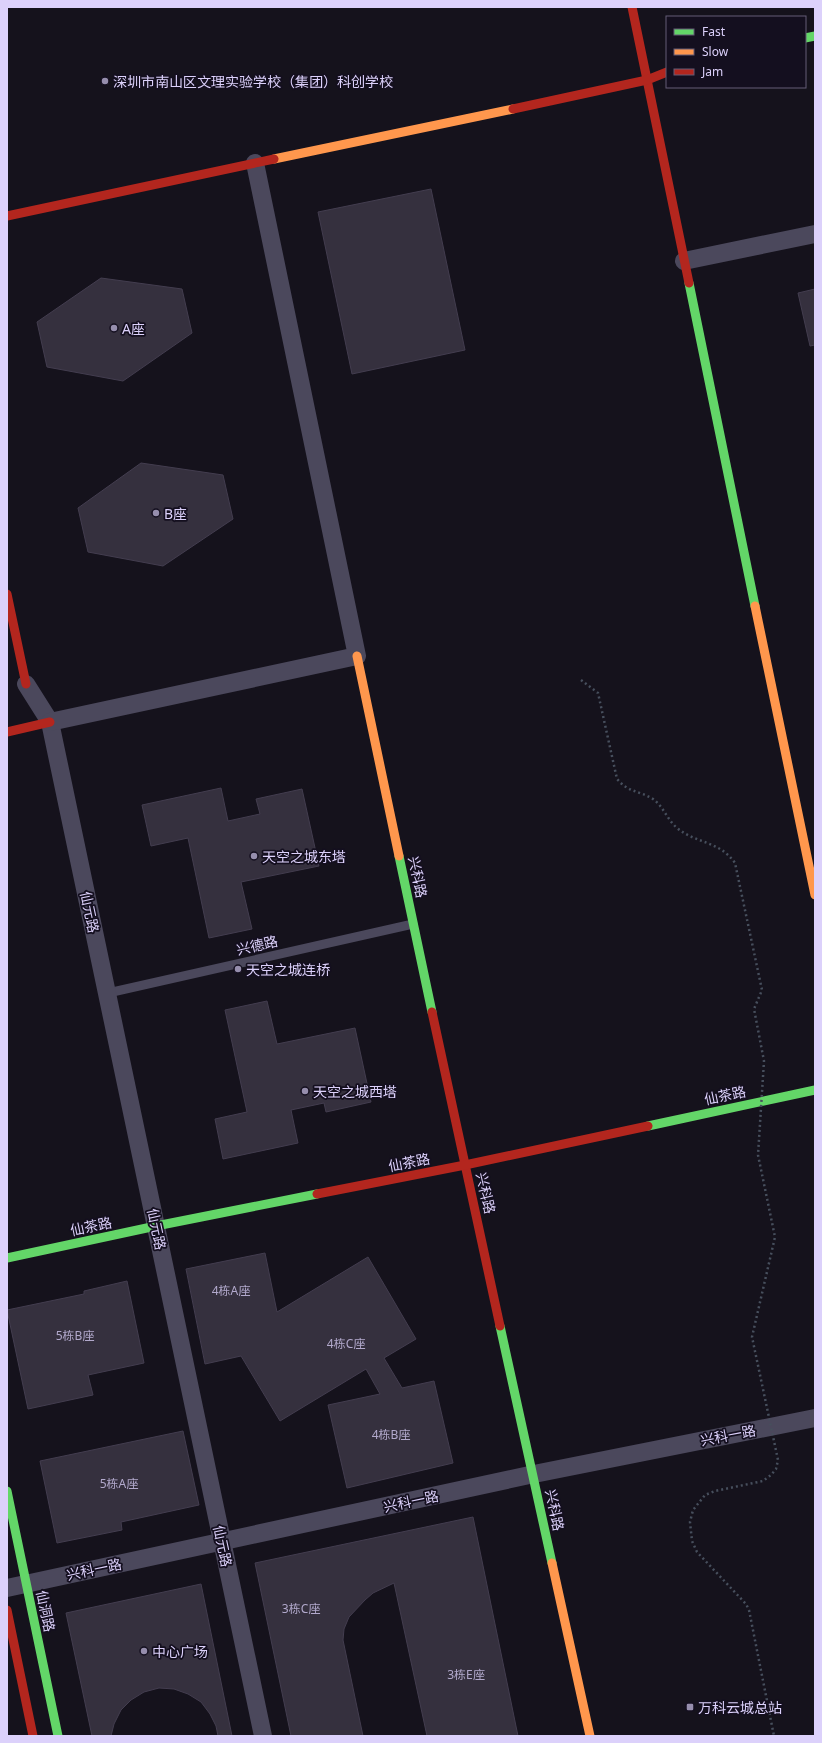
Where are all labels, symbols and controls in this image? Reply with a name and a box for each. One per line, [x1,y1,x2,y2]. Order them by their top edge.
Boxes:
legend [666,16,806,88]
text: Fast [702,23,726,40]
text: Slow [702,43,729,60]
text: Jam [701,63,723,80]
place label: 深圳市南山区文理实验学校（集团）科创学校 [113,72,393,91]
marker: 深圳市南山区文理实验学校（集团）科创学校 [100,76,110,86]
place label: A座 [122,319,145,338]
marker: A座 [109,323,119,333]
place label: B座 [164,504,187,523]
marker: B座 [151,508,161,518]
place label: 天空之城东塔 [262,847,346,866]
marker: 天空之城东塔 [249,851,259,861]
street label: 兴科路 [404,854,432,900]
street label: 仙元路 [76,889,104,935]
street label: 兴德路 [234,931,280,959]
place label: 天空之城连桥 [246,960,330,979]
marker: 天空之城连桥 [233,964,243,974]
street label: 仙茶路 [702,1081,748,1109]
place label: 天空之城西塔 [313,1082,397,1101]
marker: 天空之城西塔 [300,1086,310,1096]
street label: 仙茶路 [387,1149,431,1175]
street label: 兴科路 [472,1170,500,1216]
street label: 仙元路 [143,1206,171,1252]
street label: 仙茶路 [68,1212,114,1240]
house number: 4栋A座 [212,1282,250,1299]
house number: 5栋B座 [56,1327,94,1344]
house number: 4栋C座 [327,1335,365,1352]
street label: 兴科一路 [699,1420,757,1450]
house number: 4栋B座 [372,1426,410,1443]
house number: 5栋A座 [100,1475,138,1492]
street label: 兴科一路 [382,1486,440,1516]
street label: 兴科路 [541,1487,569,1533]
street label: 仙元路 [209,1523,237,1569]
street label: 兴科一路 [65,1554,123,1584]
street label: 仙洞路 [32,1588,60,1634]
house number: 3栋C座 [282,1600,320,1617]
place label: 中心广场 [152,1642,208,1661]
marker: 中心广场 [139,1646,149,1656]
house number: 3栋E座 [447,1666,485,1683]
place label: 万科云城总站 [698,1698,782,1717]
marker: 万科云城总站 [685,1702,695,1712]

